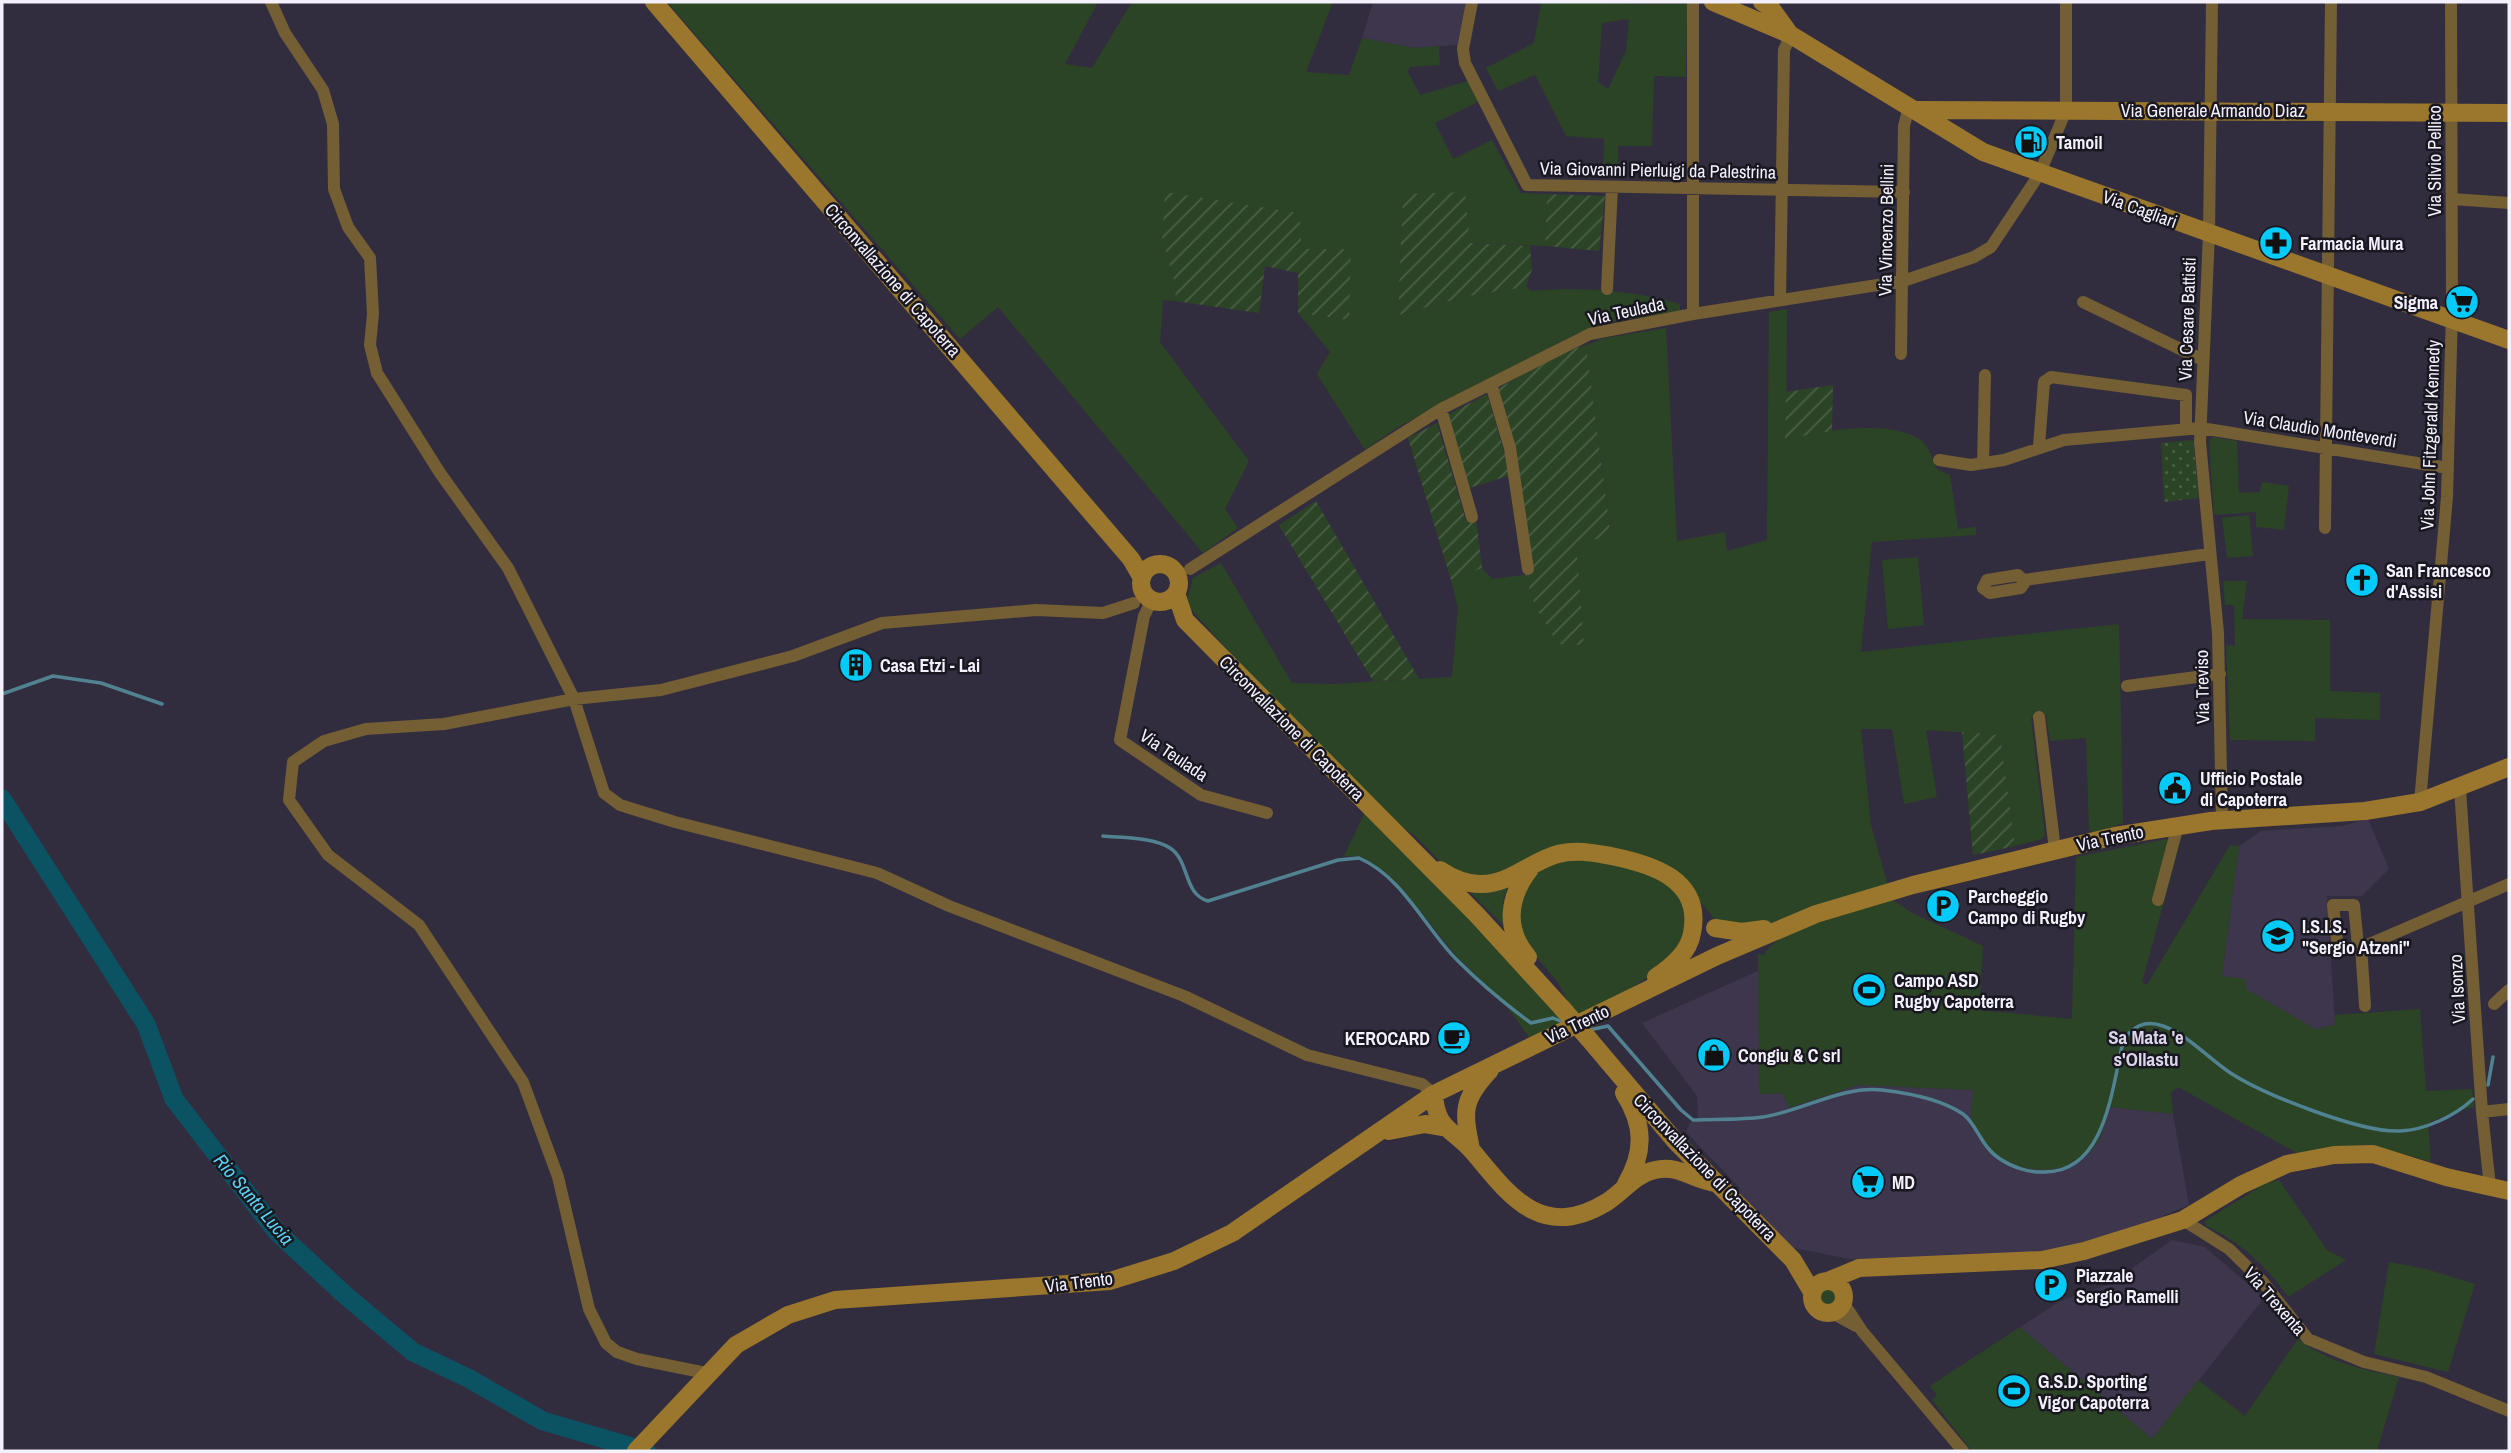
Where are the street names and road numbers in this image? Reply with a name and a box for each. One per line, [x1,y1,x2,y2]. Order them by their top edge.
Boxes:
street label: Via Generale Armando Diaz [2121,98,2305,123]
street label: Via Silvio Pellico [2422,105,2447,217]
street label: Via Giovanni Pierluigi da Palestrina [1540,155,1776,185]
street label: Via Vincenzo Bellini [1872,164,1900,296]
street label: Via Cagliari [2099,184,2181,234]
street label: Circonvallazione di Capoterra [819,198,967,362]
street label: Via Cesare Battisti [2172,257,2202,381]
street label: Via Teulada [1586,291,1666,331]
street label: Via John Fitzgerald Kennedy [2414,339,2446,530]
street label: Via Claudio Monteverdi [2242,405,2398,453]
street label: Circonvallazione di Capoterra [1214,650,1370,806]
street label: Via Treviso [2189,650,2215,724]
street label: Via Teulada [1135,723,1213,787]
street label: Via Trento [2074,819,2146,857]
street label: Via Isonzo [2443,954,2471,1024]
street label: Via Trento [1541,998,1613,1050]
street label: Circonvallazione di Capoterra [1628,1088,1782,1246]
street label: Via Trexenta [2238,1261,2312,1341]
street label: Via Trento [1044,1265,1114,1299]

